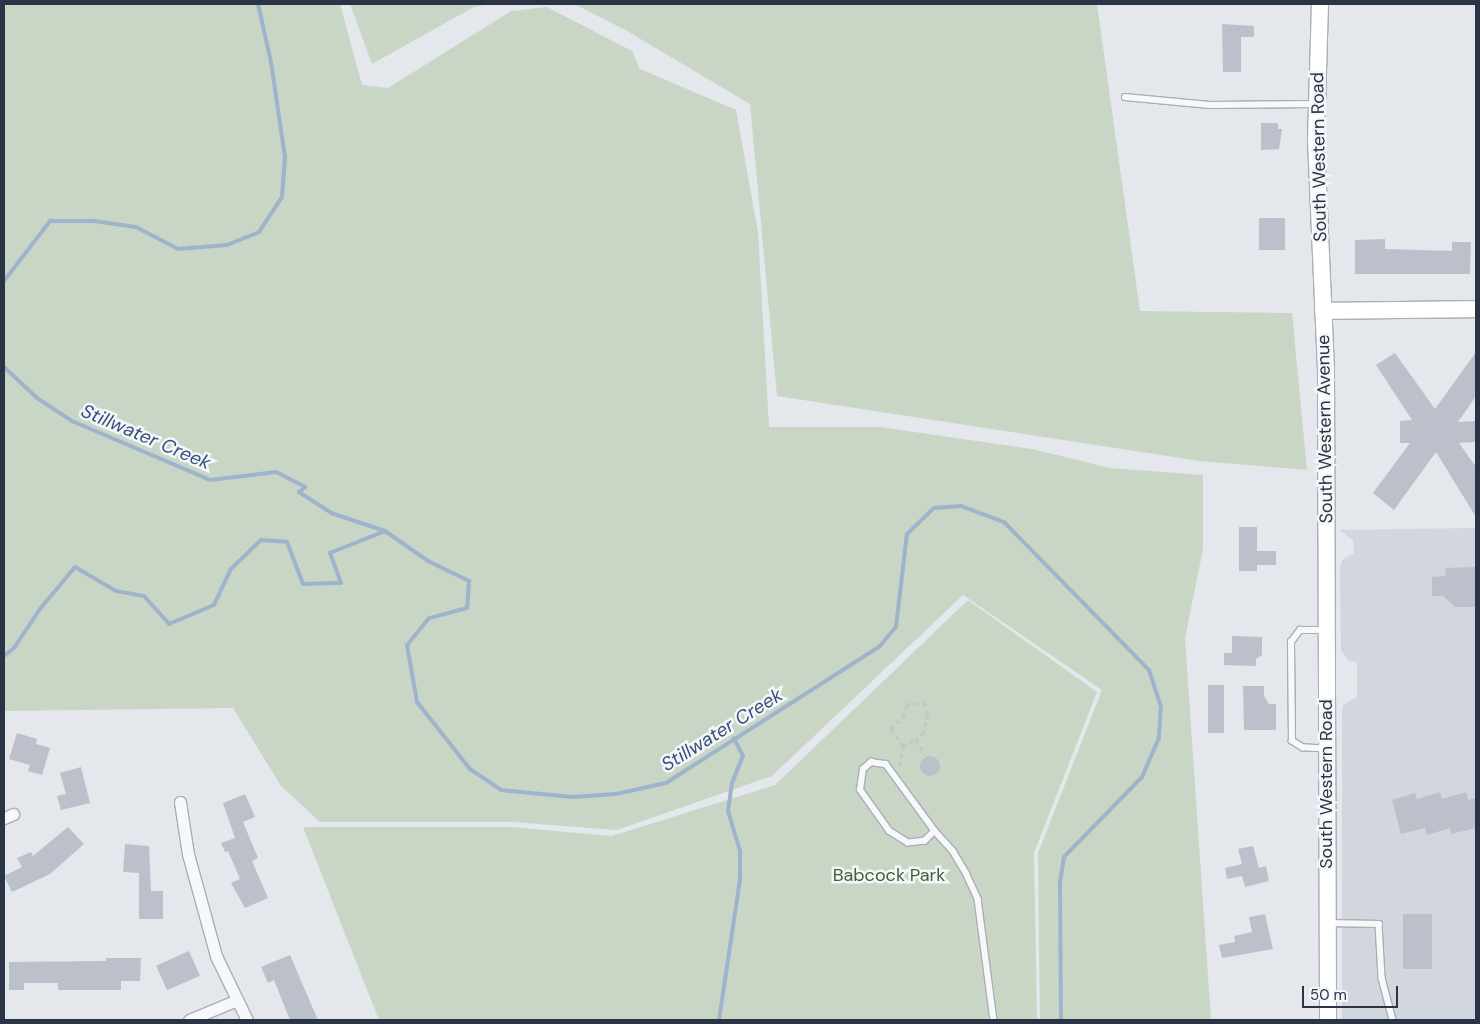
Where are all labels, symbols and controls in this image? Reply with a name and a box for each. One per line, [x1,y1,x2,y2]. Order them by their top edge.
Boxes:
street label: South Western Road [1307,72,1331,242]
street label: South Western Avenue [1313,334,1337,524]
water label: Stillwater Creek [78,399,214,475]
water label: Stillwater Creek [657,684,787,776]
street label: South Western Road [1315,699,1337,869]
park label: Babcock Park [833,864,945,886]
scale bar [1305,976,1401,1008]
text: 50 m [1310,985,1347,1005]

